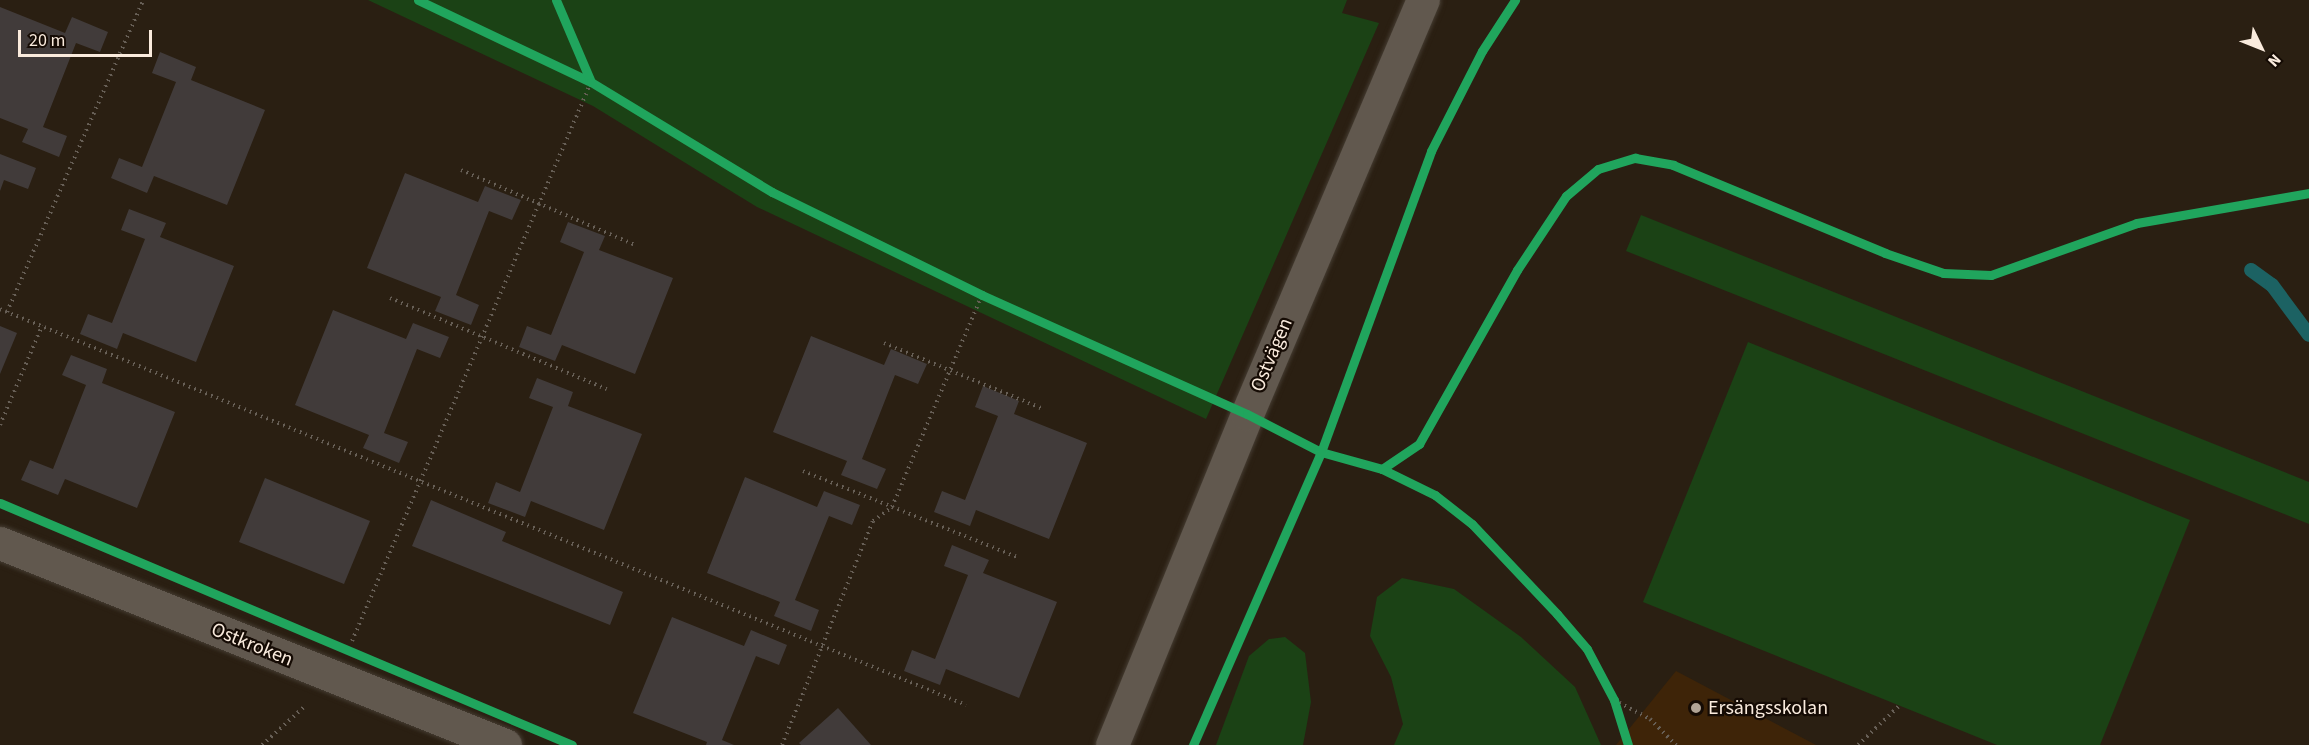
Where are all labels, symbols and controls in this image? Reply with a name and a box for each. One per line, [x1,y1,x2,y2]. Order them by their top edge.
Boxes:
scale bar [21,18,154,56]
north arrow [2231,18,2291,78]
text: 20 m [29,28,65,53]
text: N [2262,49,2286,72]
street label: Ostvägen [1246,315,1298,395]
street label: Ostkroken [208,618,296,672]
place label: Ersängsskolan [1708,696,1828,720]
marker: Ersängsskolan [1689,701,1703,715]

